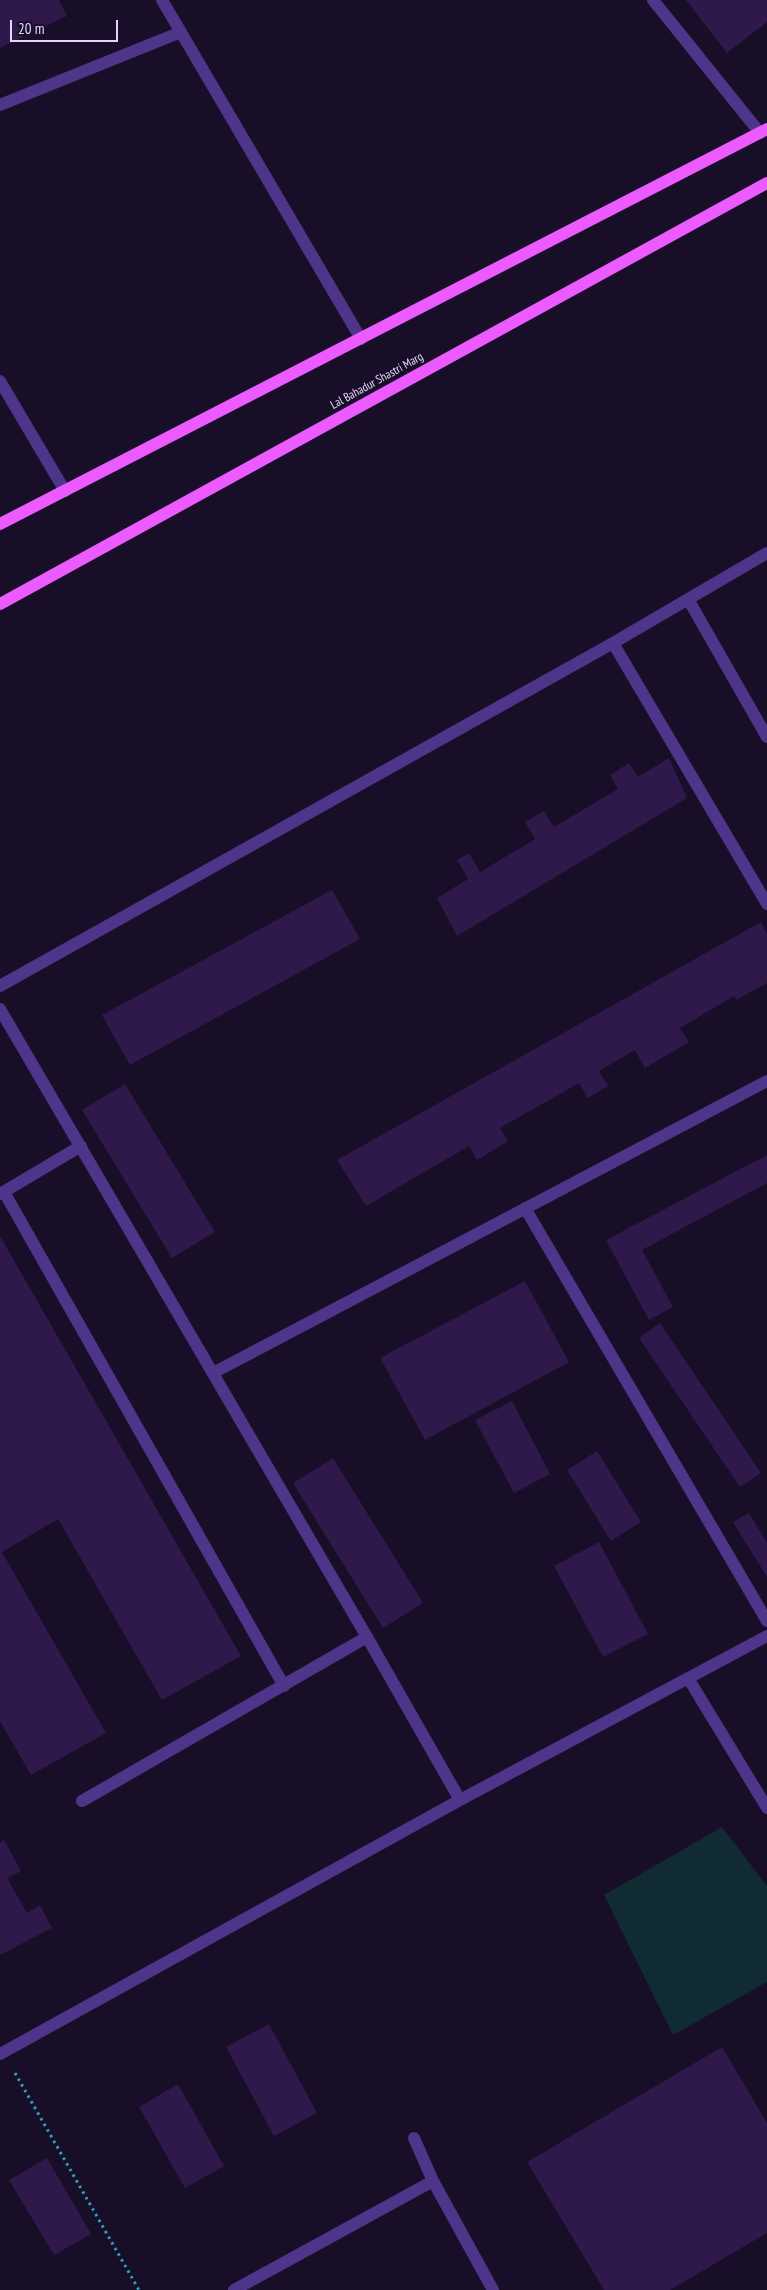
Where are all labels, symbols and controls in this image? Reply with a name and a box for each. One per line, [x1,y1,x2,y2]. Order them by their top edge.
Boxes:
scale bar [12,10,120,42]
text: 20 m [18,19,44,38]
street label: Lal Bahadur Shastri Marg [328,350,426,412]

